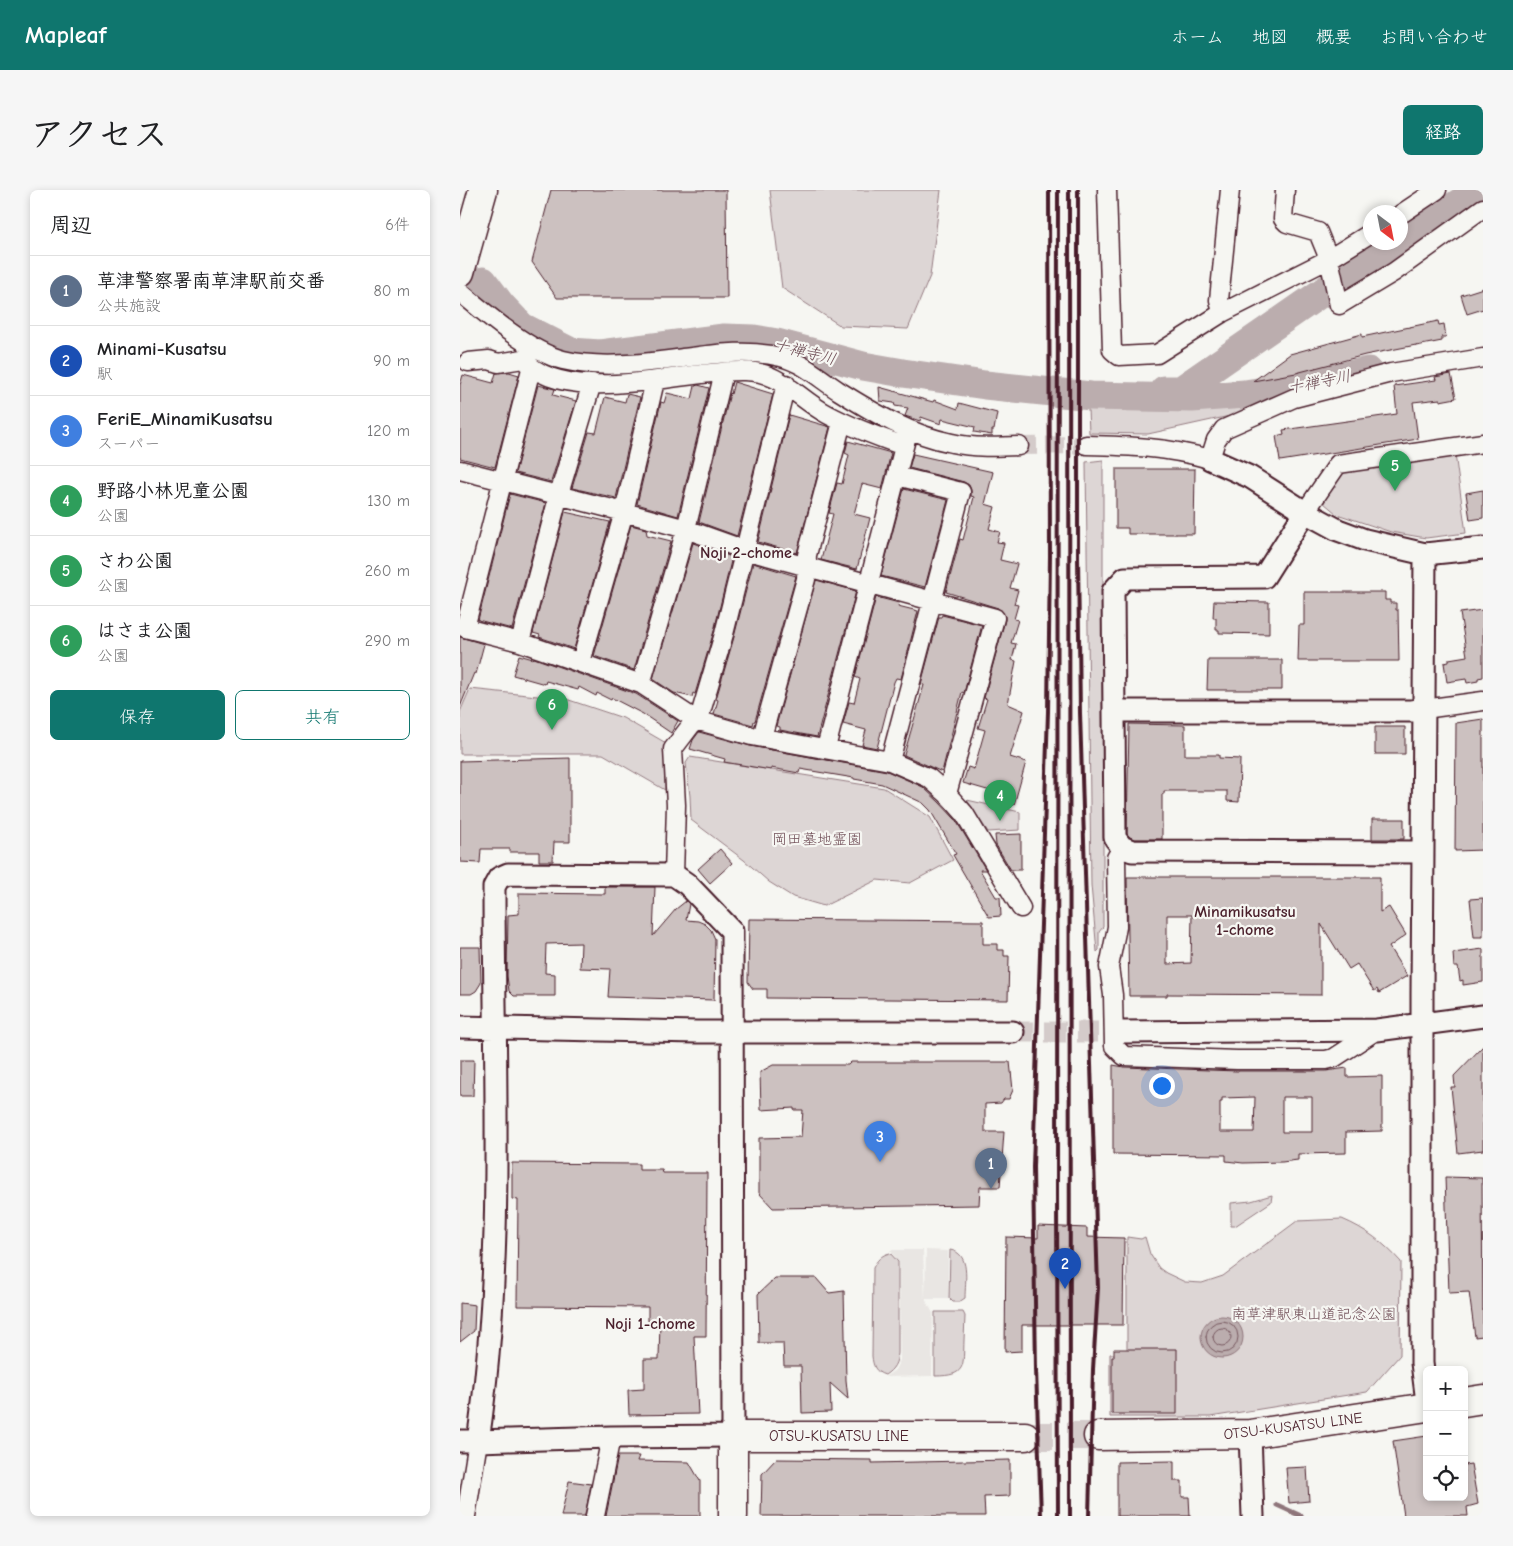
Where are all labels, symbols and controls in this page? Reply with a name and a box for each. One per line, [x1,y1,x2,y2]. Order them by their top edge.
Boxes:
text: Mapleaf [25,21,106,49]
text: ホーム [1171,27,1224,48]
text: 地図 [1252,27,1288,48]
text: 概要 [1316,27,1352,48]
text: お問い合わせ [1380,27,1488,48]
button: 経路 [1403,105,1483,155]
text: アクセス [30,114,168,155]
north arrow [1363,205,1408,250]
text: 周辺 [50,213,92,237]
text: 6件 [385,216,410,234]
text: 草津警察署南草津駅前交番 [97,270,325,292]
text: 1 [63,282,69,300]
text: 80 m [373,282,410,300]
text: 公共施設 [97,297,161,315]
water label: 十禅寺川 [772,335,838,368]
text: Minami-Kusatsu [97,338,227,360]
text: 2 [62,352,70,370]
text: 90 m [373,352,410,370]
text: 駅 [97,365,113,383]
water label: 十禅寺川 [1286,367,1352,397]
text: FeriE_MinamiKusatsu [97,408,273,430]
text: 3 [62,422,70,440]
text: 120 m [367,422,410,440]
text: スーパー [97,435,160,453]
pin: 5 [1379,450,1411,491]
text: 野路小林児童公園 [97,480,249,502]
text: 4 [62,492,70,510]
text: 130 m [367,492,410,510]
text: 公園 [97,507,129,525]
district label: Noji 2-chome [700,544,792,562]
text: さわ公園 [97,550,173,572]
text: 5 [62,562,70,580]
text: 260 m [365,562,410,580]
text: 公園 [97,577,129,595]
text: はさま公園 [97,620,192,642]
text: 6 [62,632,70,650]
text: 290 m [365,632,410,650]
text: 公園 [97,647,129,665]
pin: 6 [536,689,568,730]
button: 保存 [50,690,225,740]
button: 共有 [235,690,410,740]
pin: 4 [984,780,1016,821]
park label: 岡田墓地霊園 [772,830,862,848]
district label: Minamikusatsu 1-chome [1194,903,1296,939]
your location [1149,1073,1175,1099]
pin: 3 [864,1121,896,1162]
pin: 1 [975,1148,1007,1189]
pin: 2 [1049,1248,1081,1289]
park label: 南草津駅東山道記念公園 [1231,1305,1397,1323]
district label: Noji 1-chome [605,1315,695,1333]
map controls [1423,1366,1468,1501]
button: + [1423,1366,1468,1411]
street label: OTSU-KUSATSU LINE [1223,1409,1363,1443]
button: − [1423,1411,1468,1456]
street label: OTSU-KUSATSU LINE [769,1427,909,1445]
button: locate [1423,1456,1468,1501]

